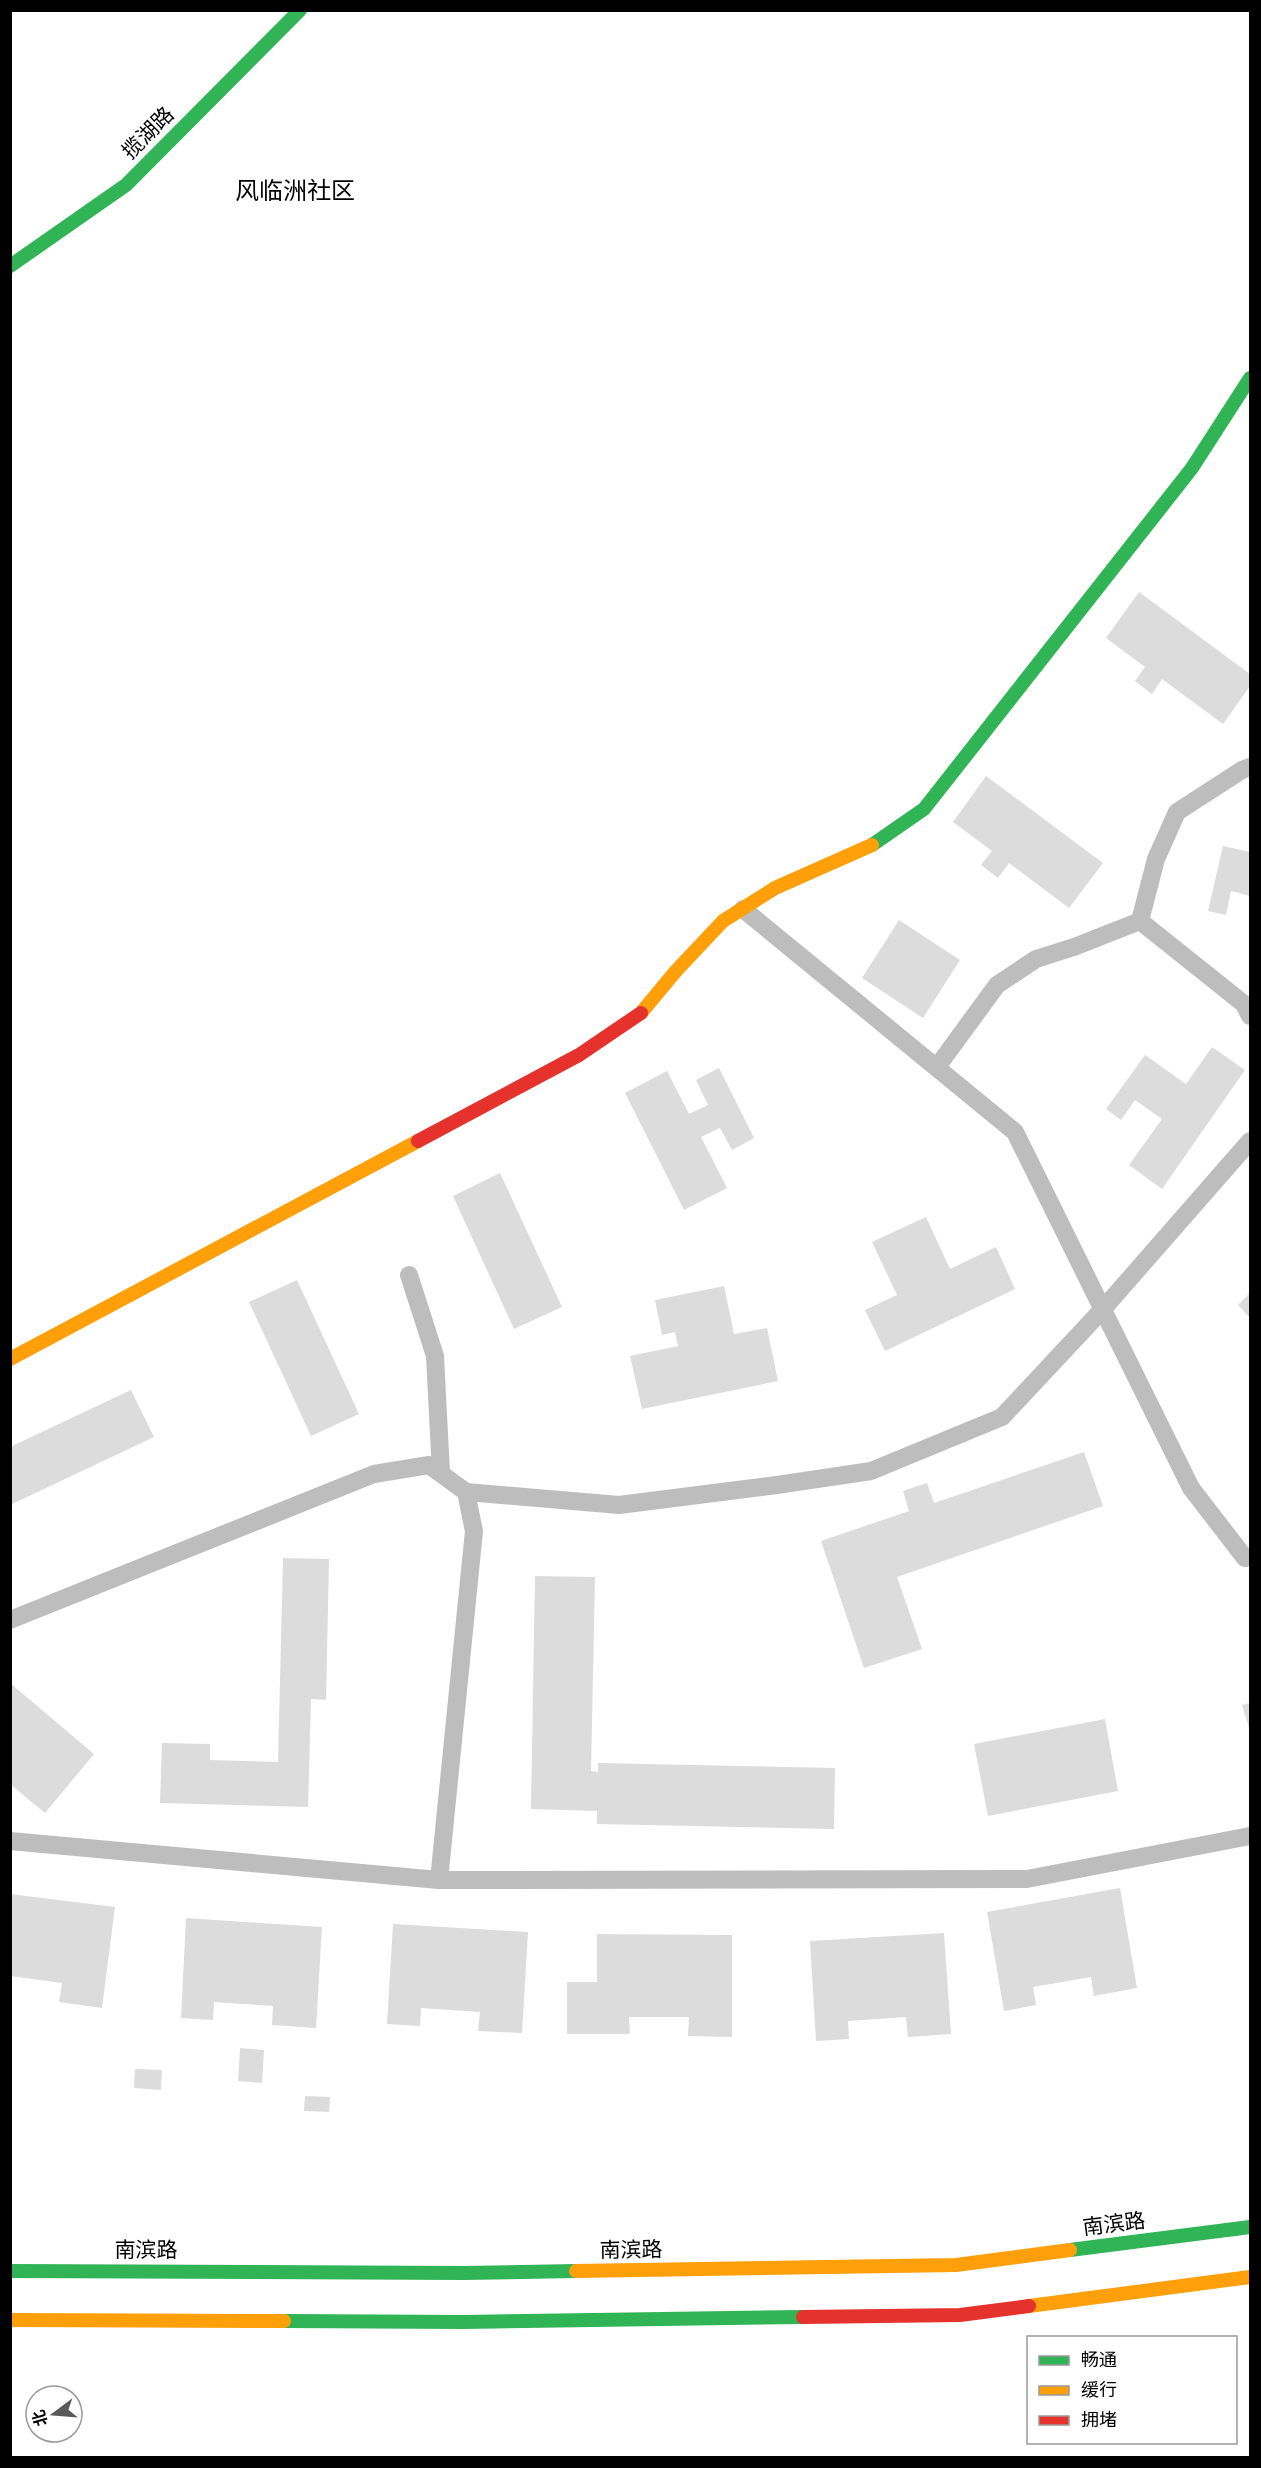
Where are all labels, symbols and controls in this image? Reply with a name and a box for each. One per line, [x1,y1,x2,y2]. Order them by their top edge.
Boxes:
street label: 揽湖路 [116,101,179,164]
district label: 风临洲社区 [235,175,355,205]
street label: 南滨路 [1081,2206,1147,2240]
street label: 南滨路 [599,2235,663,2263]
street label: 南滨路 [115,2236,178,2262]
legend [1027,2336,1237,2444]
text: 畅通 [1081,2348,1117,2371]
text: 缓行 [1081,2378,1117,2401]
north arrow [24,2384,84,2444]
text: 北 [28,2408,51,2429]
text: 拥堵 [1081,2408,1117,2431]

